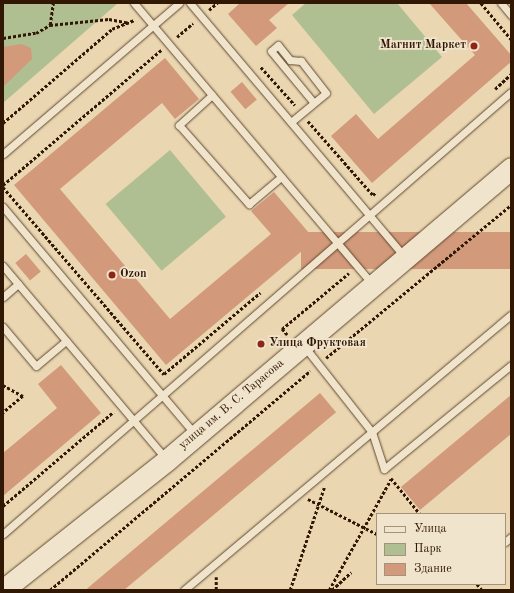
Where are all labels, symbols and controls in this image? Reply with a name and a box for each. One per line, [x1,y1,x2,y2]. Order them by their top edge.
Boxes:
place label: Магнит Маркет [380,39,466,53]
marker: Магнит Маркет [469,41,479,51]
place label: Ozon [120,268,147,282]
marker: Ozon [107,270,117,280]
place label: Улица Фруктовая [269,337,366,351]
marker: Улица Фруктовая [256,339,266,349]
street label: улица им. В. С. Тарасова [177,357,287,453]
legend [376,513,506,585]
text: Улица [414,523,447,535]
text: Парк [414,543,442,555]
text: Здание [414,563,452,575]

